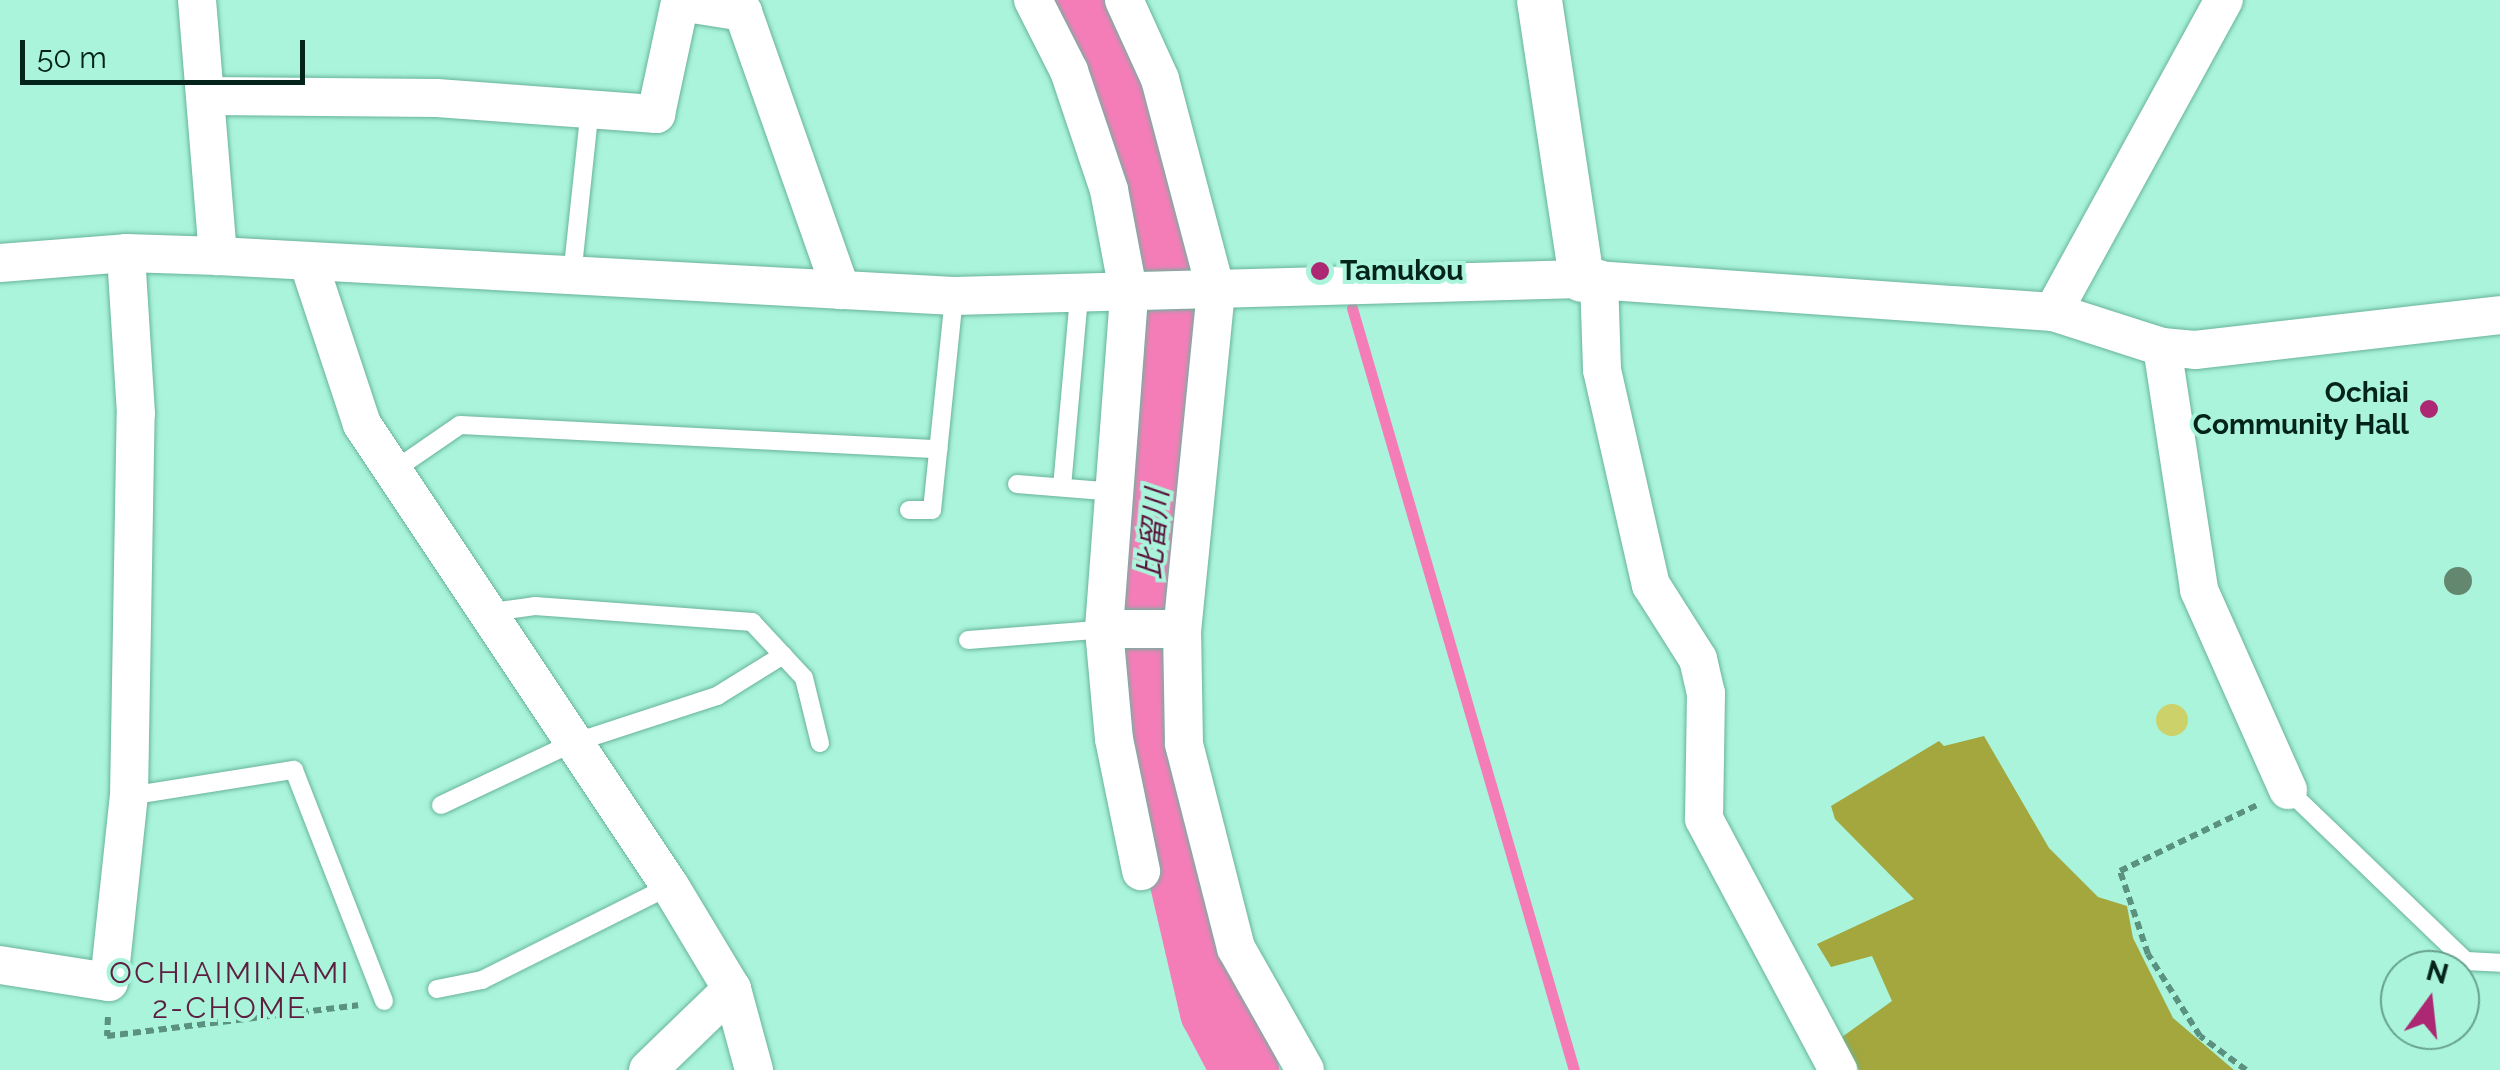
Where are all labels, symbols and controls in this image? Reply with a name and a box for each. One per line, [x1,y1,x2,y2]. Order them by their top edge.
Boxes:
scale bar [25,20,310,82]
text: 50 m [37,40,107,75]
place label: Tamukou [1340,254,1464,288]
marker: Tamukou [1309,260,1331,282]
place label: Ochiai Community Hall [2192,376,2409,442]
marker: Ochiai Community Hall [2418,398,2440,420]
water label: 比留川 [1132,488,1176,580]
north arrow [2380,950,2480,1050]
text: N [2423,954,2452,991]
district label: OCHIAIMINAMI 2-CHOME [109,955,351,1026]

